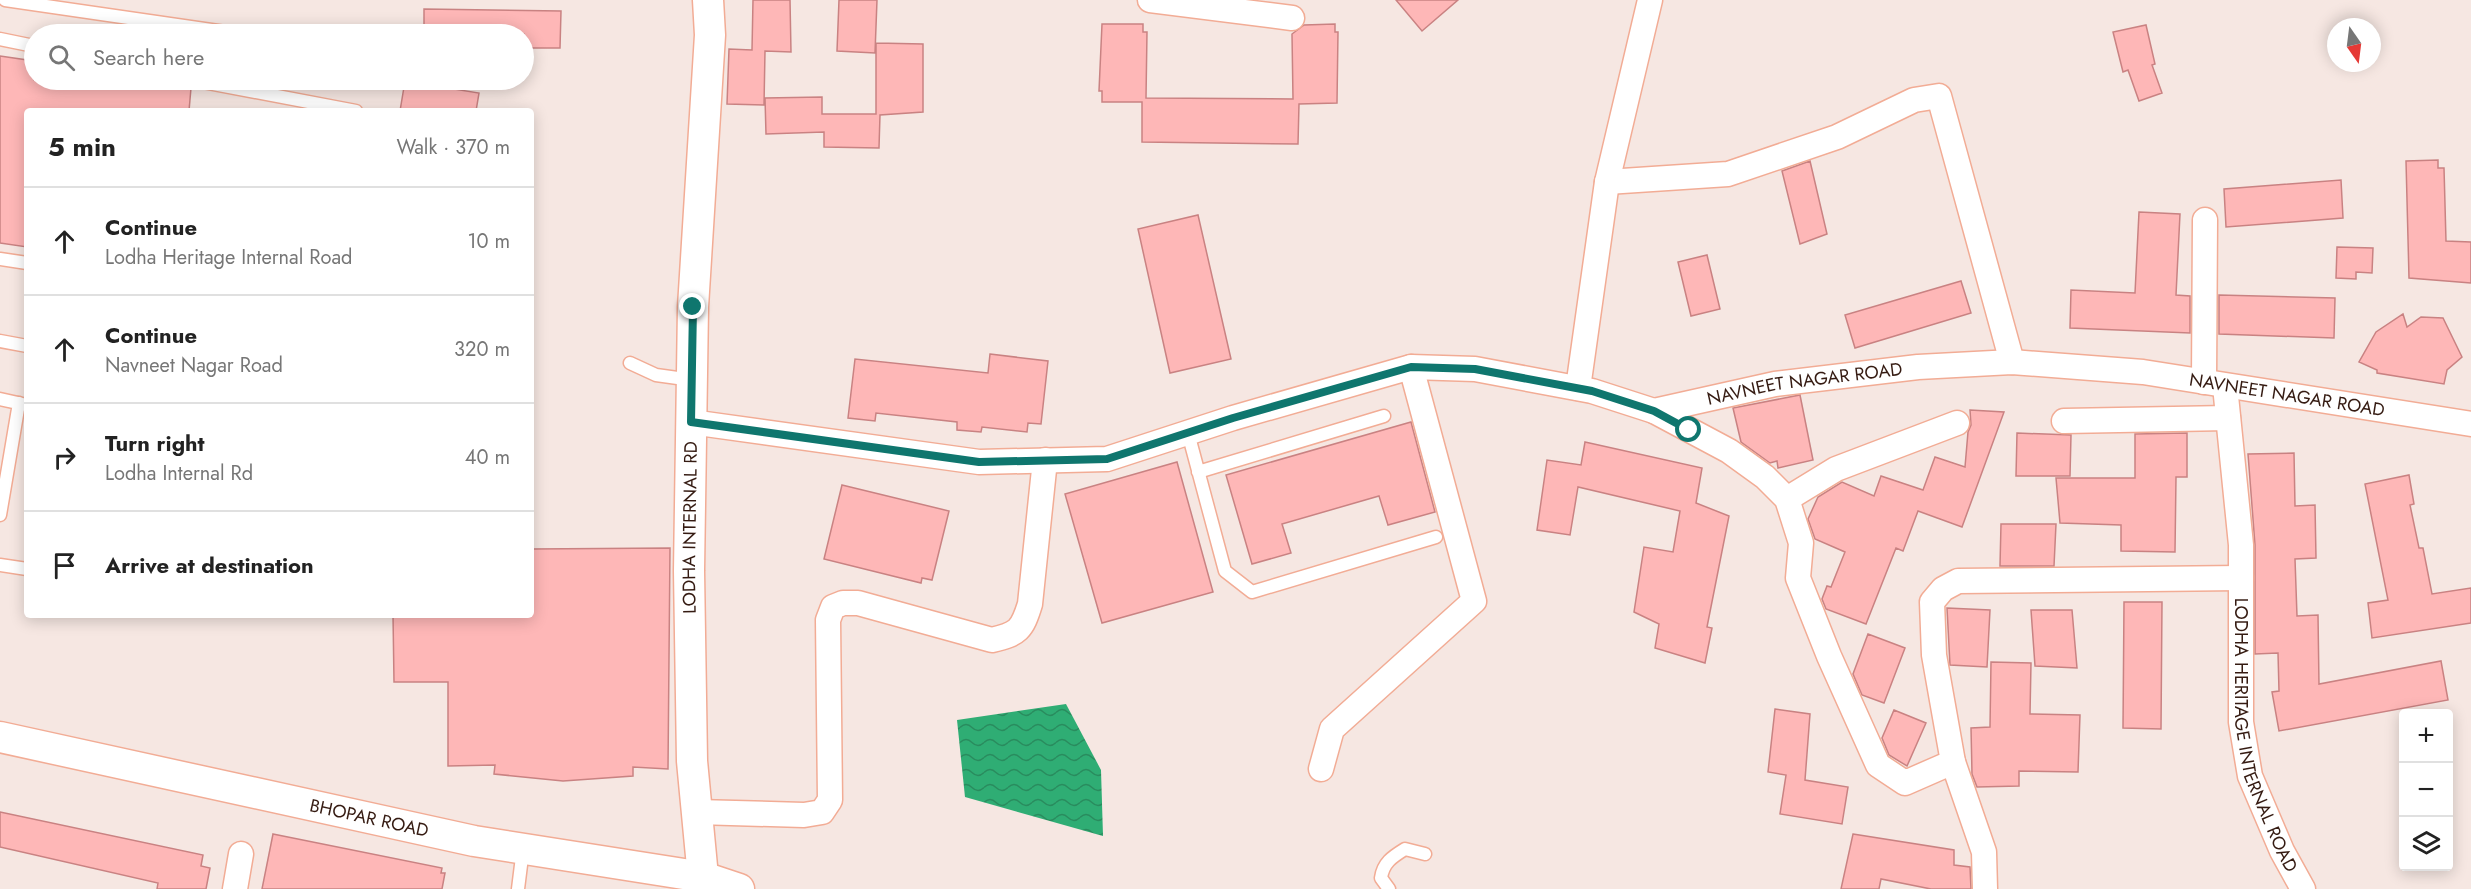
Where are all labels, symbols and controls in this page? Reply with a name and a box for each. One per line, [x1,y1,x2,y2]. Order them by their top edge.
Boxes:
north arrow [2327,18,2381,72]
search box [24,24,534,90]
icon: search [45,41,78,74]
text: Search here [93,41,204,73]
text: 5 min [48,128,116,166]
text: Walk · 370 m [396,133,510,162]
text: Continue [105,211,197,243]
icon: ahead [48,225,81,258]
text: 10 m [467,227,510,256]
text: Lodha Heritage Internal Road [105,243,352,272]
route end [679,293,705,319]
text: Continue [105,319,197,351]
icon: ahead [48,333,81,366]
text: 320 m [454,335,510,364]
text: Navneet Nagar Road [105,351,283,380]
street label: NAVNEET NAGAR ROAD [1704,356,1904,412]
street label: NAVNEET NAGAR ROAD [2187,367,2387,423]
route start [1675,416,1701,442]
text: Turn right [105,427,205,459]
icon: right [48,441,81,474]
street label: LODHA INTERNAL RD [676,441,704,614]
text: 40 m [465,443,510,472]
text: Lodha Internal Rd [105,459,253,488]
icon: arrive [48,549,81,582]
text: Arrive at destination [105,549,314,581]
street label: LODHA HERITAGE INTERNAL ROAD [2227,598,2304,877]
map controls [2399,709,2453,871]
button: + [2399,709,2453,763]
button: − [2399,763,2453,817]
street label: BHOPAR ROAD [307,792,431,844]
button: layers [2399,817,2453,871]

